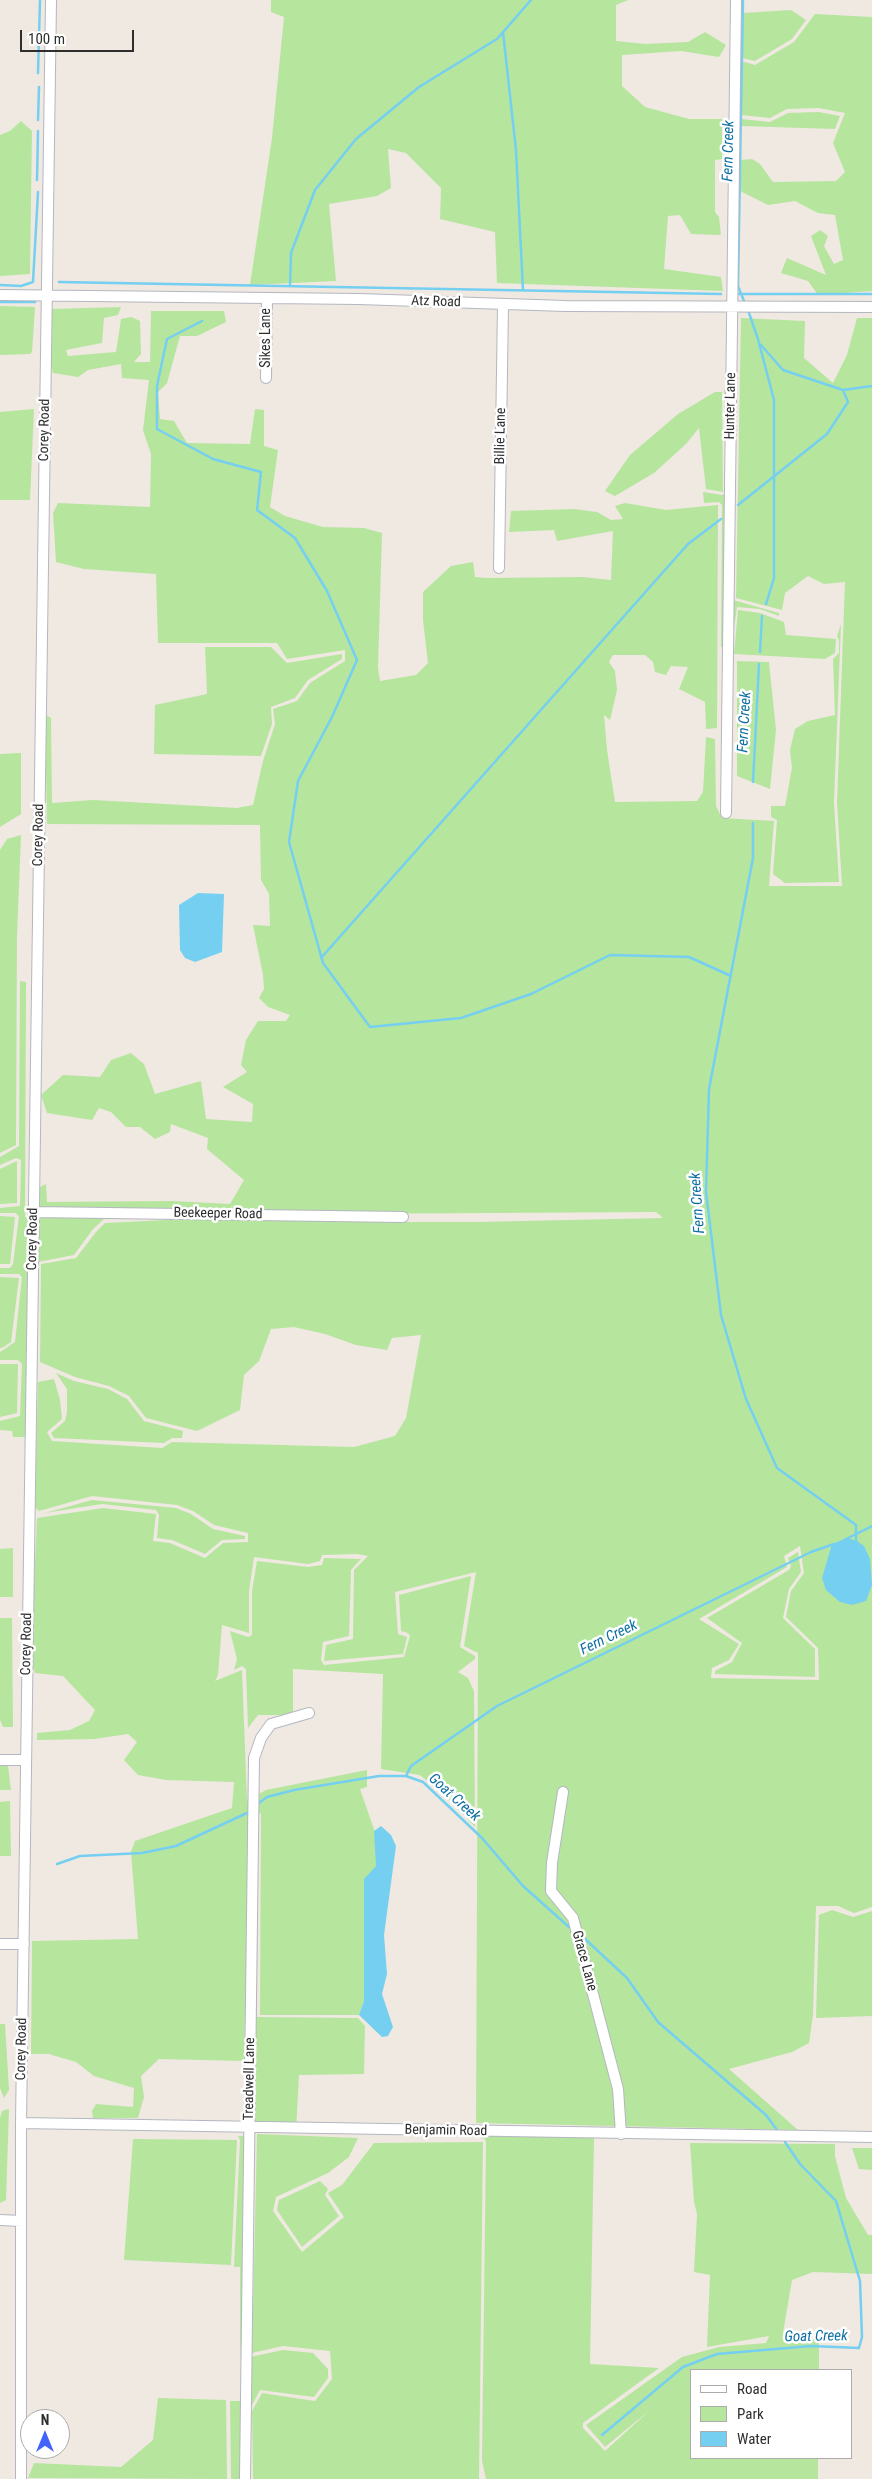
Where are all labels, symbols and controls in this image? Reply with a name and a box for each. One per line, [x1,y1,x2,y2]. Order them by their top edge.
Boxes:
scale bar [22,20,136,52]
text: 100 m [28,30,65,48]
water label: Fern Creek [719,120,739,182]
street label: Atz Road [411,293,461,311]
street label: Sikes Lane [258,308,274,368]
street label: Hunter Lane [722,372,740,440]
street label: Corey Road [36,398,54,462]
street label: Billie Lane [492,407,510,465]
water label: Fern Creek [734,691,756,753]
street label: Corey Road [30,803,48,867]
water label: Fern Creek [687,1172,709,1234]
street label: Beekeeper Road [173,1205,263,1223]
street label: Corey Road [24,1207,42,1271]
street label: Corey Road [18,1612,36,1676]
water label: Fern Creek [578,1616,640,1660]
water label: Goat Creek [424,1770,484,1826]
street label: Grace Lane [568,1929,600,1993]
street label: Corey Road [13,2017,31,2081]
street label: Treadwell Lane [241,2037,259,2121]
street label: Benjamin Road [405,2122,487,2140]
water label: Goat Creek [784,2327,848,2347]
legend [690,2369,852,2459]
text: Road [737,2380,767,2398]
text: Park [737,2405,764,2423]
north arrow [20,2409,70,2459]
text: N [41,2412,49,2428]
text: Water [737,2430,771,2448]

